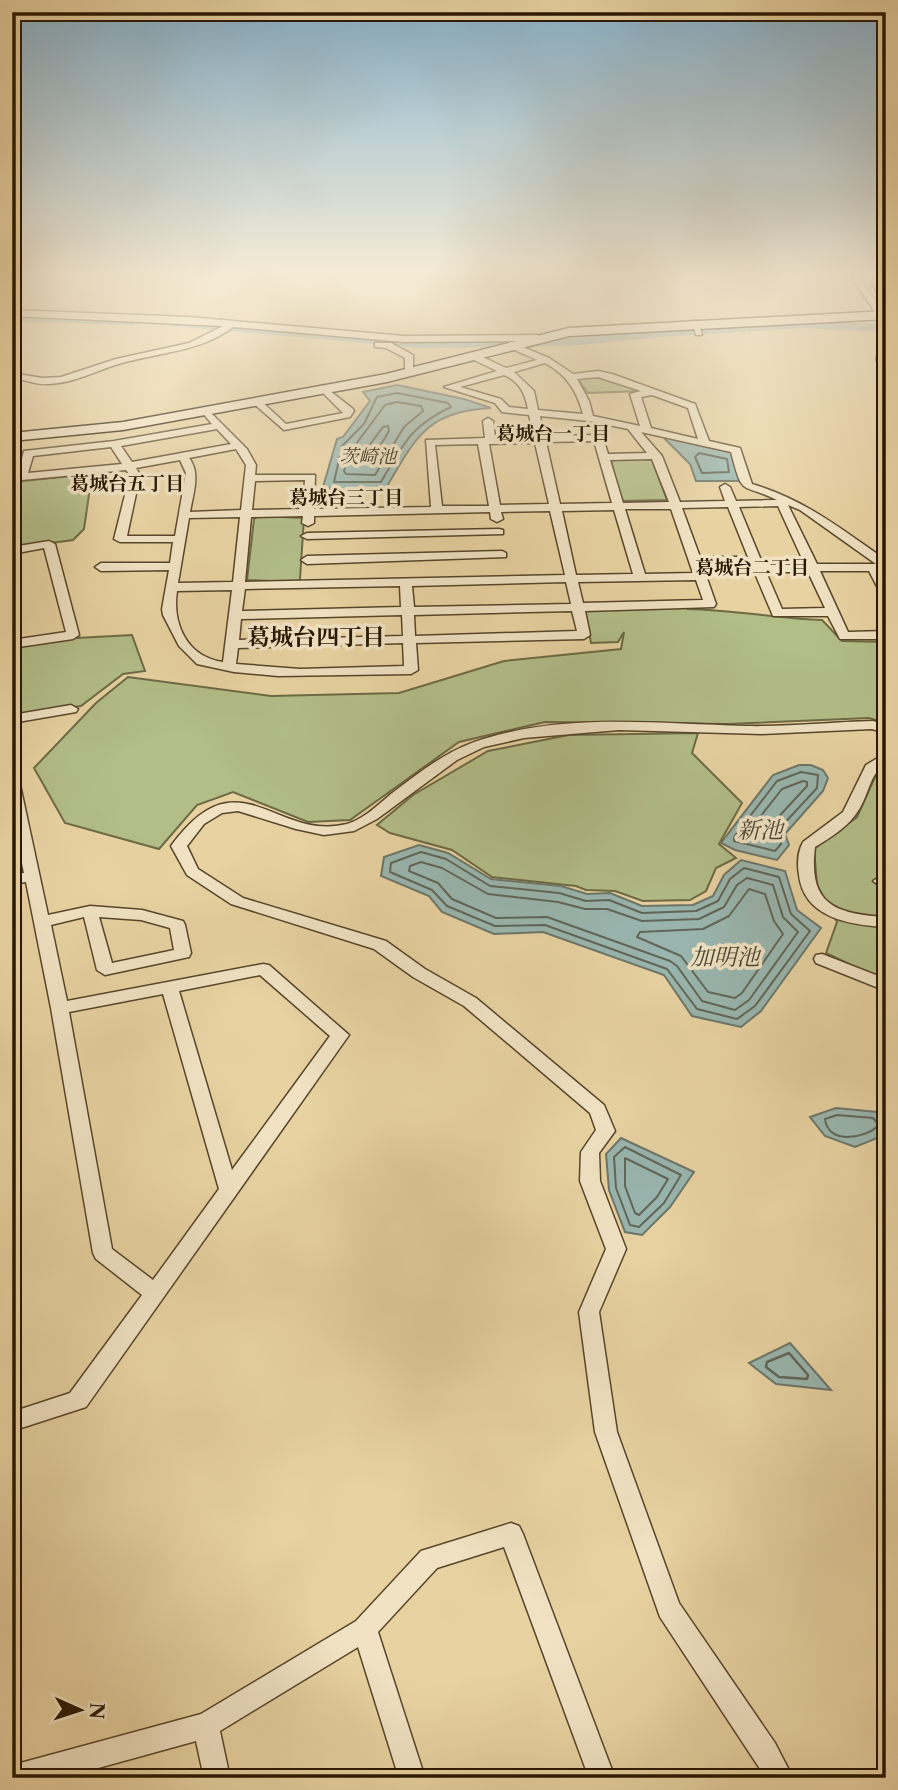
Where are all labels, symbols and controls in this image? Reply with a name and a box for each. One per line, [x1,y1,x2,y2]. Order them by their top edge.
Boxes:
district label: 葛城台一丁目 [496,422,610,445]
water label: 茨崎池 [339,445,398,468]
district label: 葛城台五丁目 [70,472,184,495]
district label: 葛城台三丁目 [289,486,403,509]
district label: 葛城台二丁目 [695,556,809,579]
district label: 葛城台四丁目 [247,623,385,651]
water label: 新池 [737,816,786,844]
water label: 加明池 [691,943,763,971]
north arrow [46,1674,116,1744]
text: N [85,1702,108,1720]

